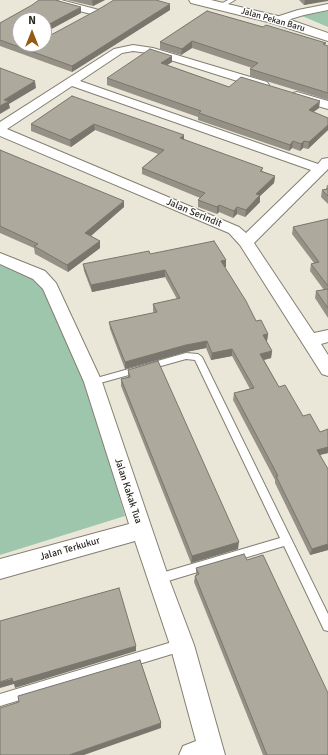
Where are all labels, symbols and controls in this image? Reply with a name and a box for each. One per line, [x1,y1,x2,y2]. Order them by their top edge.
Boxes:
street label: Jalan Pekan Baru [240,6,306,34]
north arrow [12,12,52,52]
text: N [28,14,36,27]
street label: Jalan Serindit [165,196,223,230]
street label: Jalan Kakak Tua [112,457,144,525]
street label: Jalan Terkukur [39,535,101,563]

